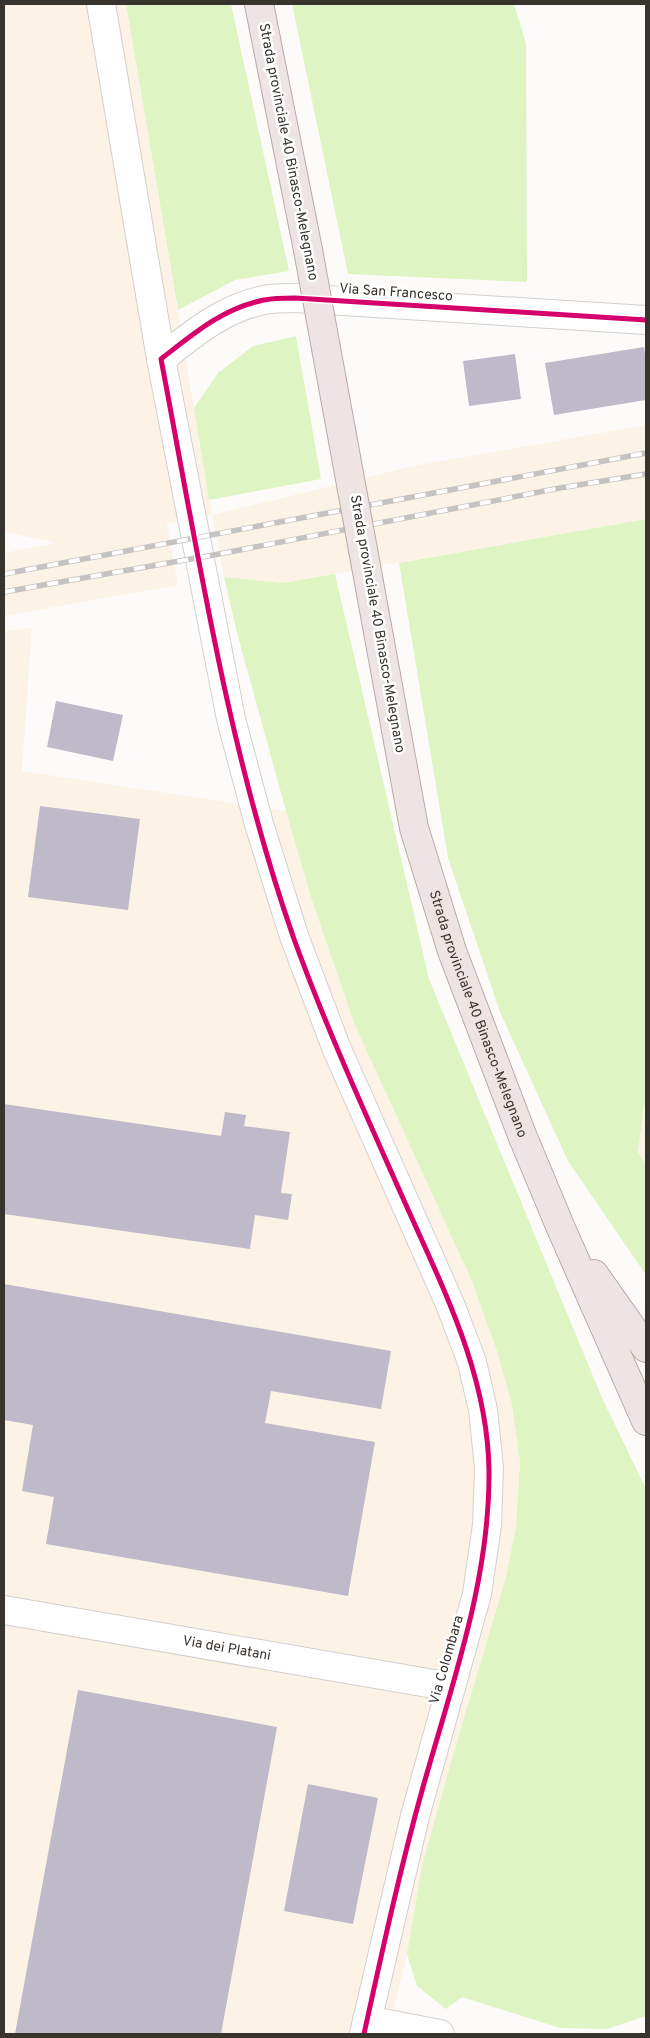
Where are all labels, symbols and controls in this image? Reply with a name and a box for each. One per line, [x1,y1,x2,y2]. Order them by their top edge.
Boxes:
street label: Strada provinciale 40 Binasco-Melegnano [255,22,321,282]
street label: Via San Francesco [339,281,454,305]
street label: Strada provinciale 40 Binasco-Melegnano [346,494,408,755]
street label: Strada provinciale 40 Binasco-Melegnano [425,888,531,1140]
street label: Via Colombara [426,1614,468,1706]
street label: Via dei Platani [181,1632,272,1664]

